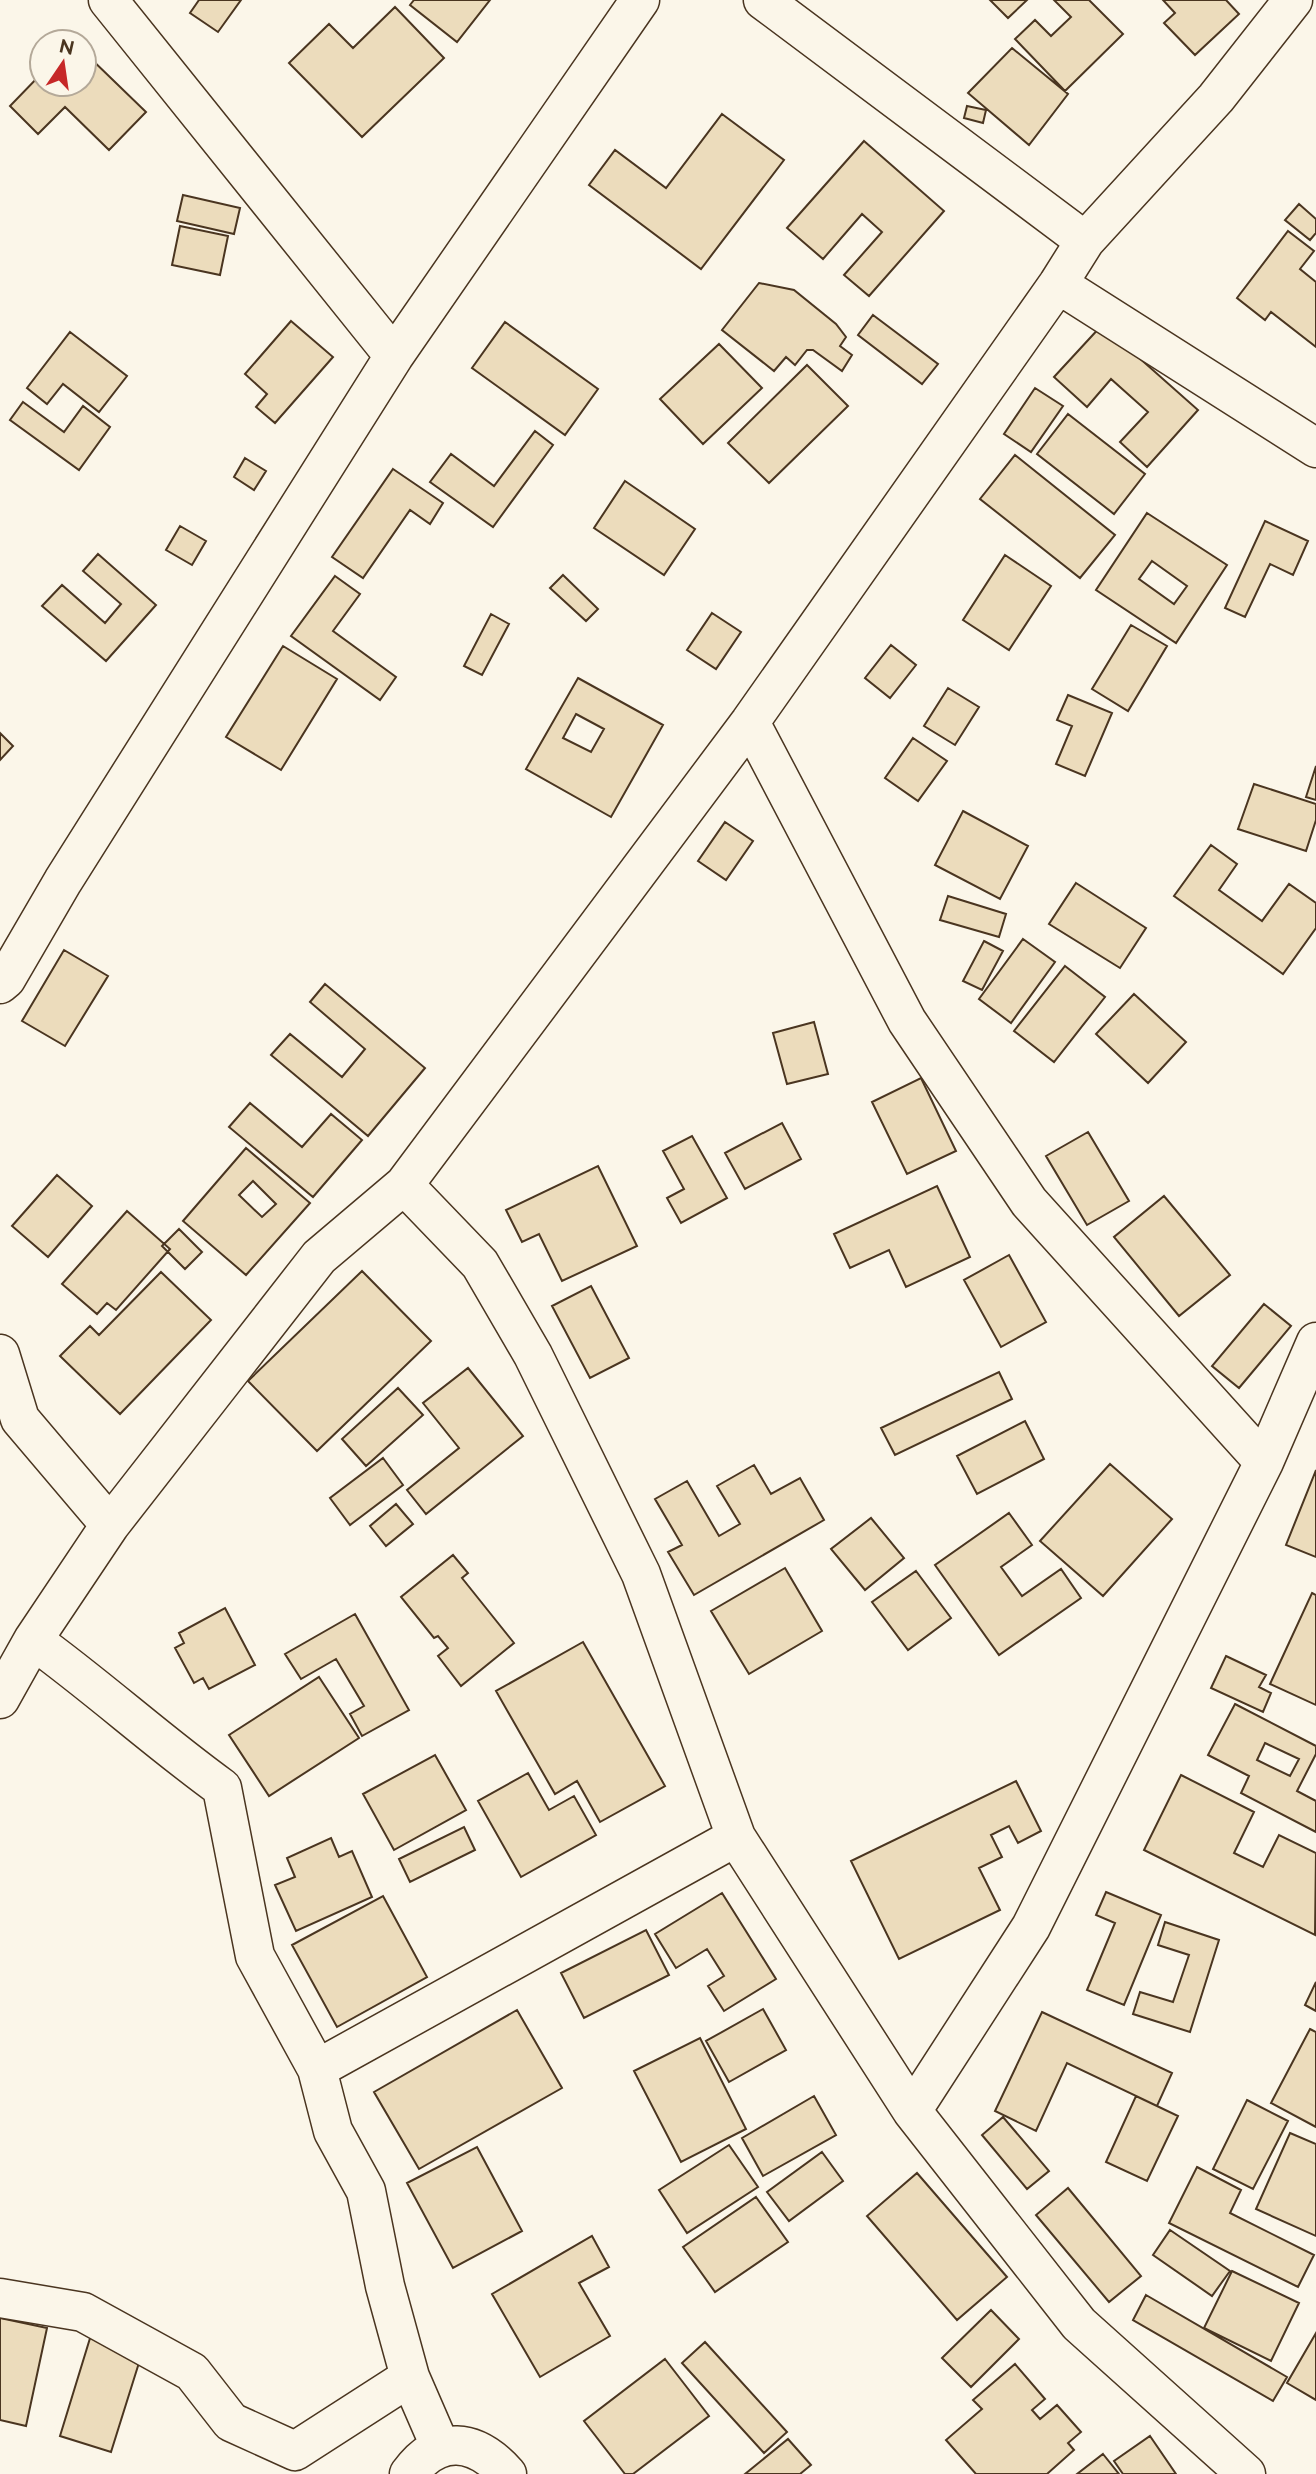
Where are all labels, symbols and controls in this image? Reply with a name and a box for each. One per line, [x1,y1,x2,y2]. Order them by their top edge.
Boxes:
north arrow [28,28,98,98]
text: N [57,34,76,59]

